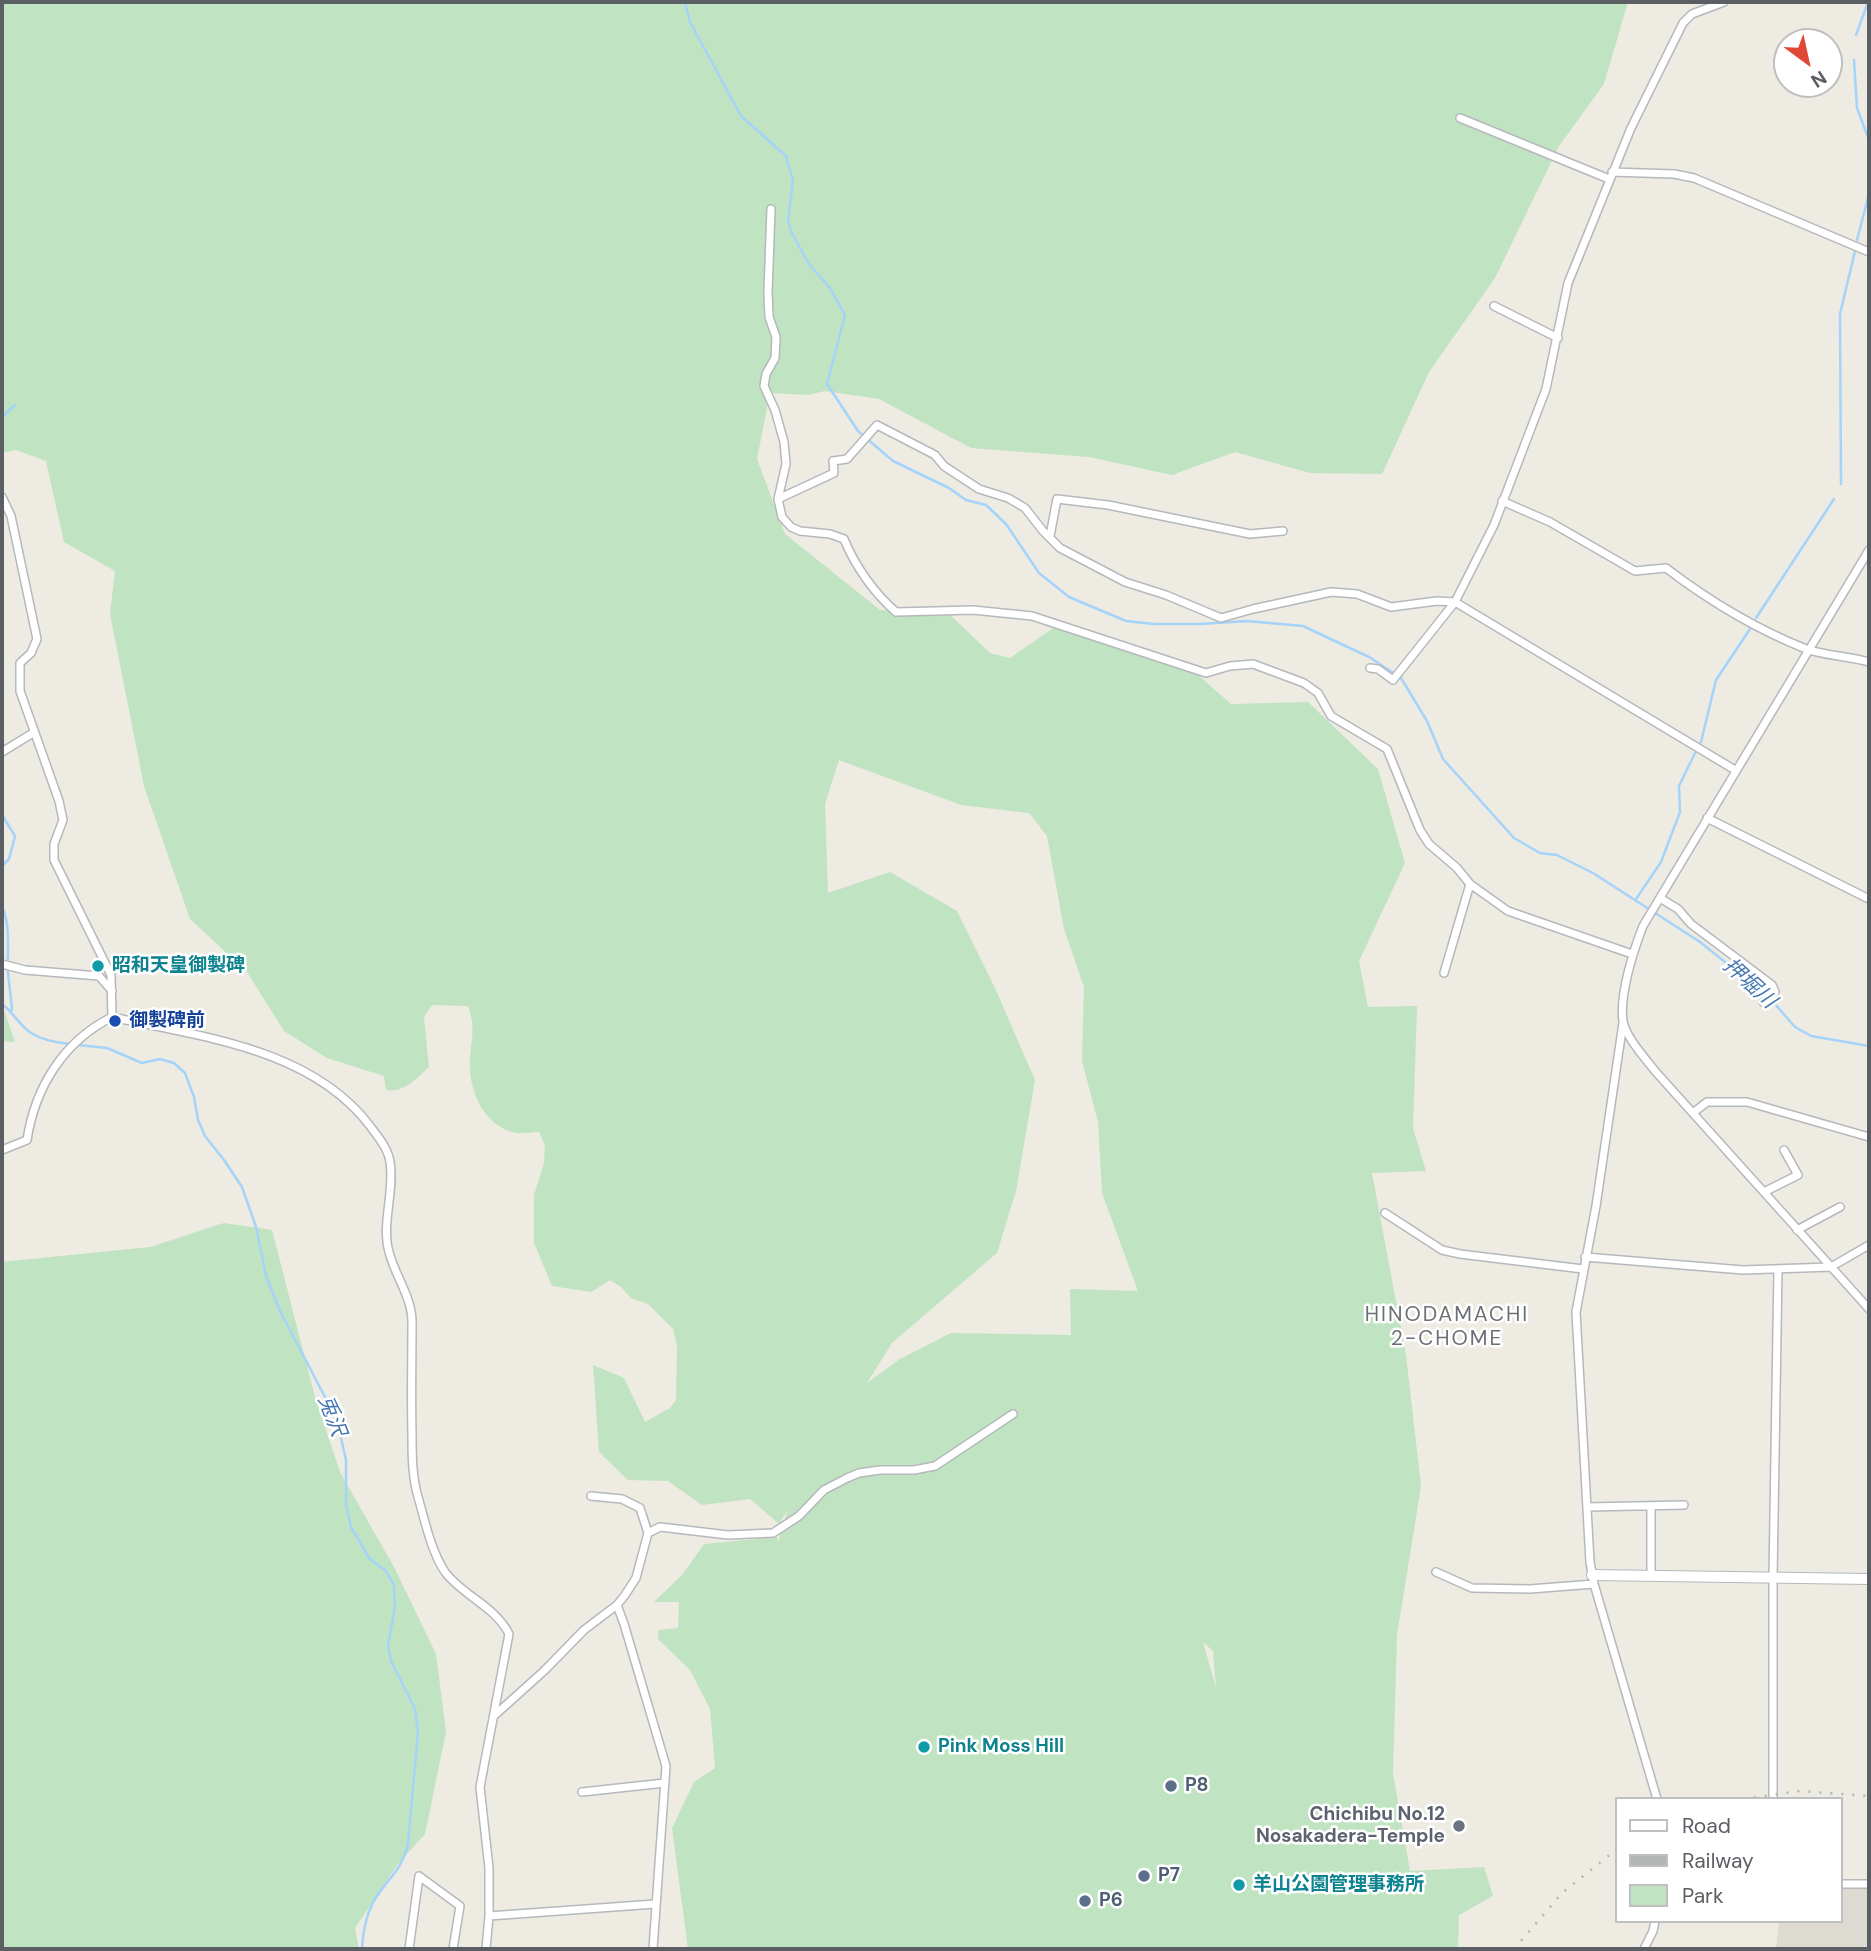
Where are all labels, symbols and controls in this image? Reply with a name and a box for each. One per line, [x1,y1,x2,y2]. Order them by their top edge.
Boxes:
north arrow [1773,28,1843,98]
text: N [1806,65,1831,94]
water label: 押堀川 [1717,954,1781,1014]
place label: 昭和天皇御製碑 [112,955,245,977]
marker: 昭和天皇御製碑 [90,958,106,974]
place label: 御製碑前 [129,1010,205,1032]
marker: 御製碑前 [107,1013,123,1029]
district label: HINODAMACHI 2-CHOME [1366,1302,1528,1352]
water label: 兎沢 [312,1392,350,1440]
place label: Pink Moss Hill [938,1736,1064,1758]
marker: Pink Moss Hill [916,1739,932,1755]
place label: P8 [1185,1775,1209,1797]
marker: P8 [1163,1778,1179,1794]
legend [1616,1797,1843,1923]
place label: Chichibu No.12 Nosakadera-Temple [1256,1804,1445,1848]
text: Road [1682,1812,1731,1840]
marker: Chichibu No.12 Nosakadera-Temple [1451,1818,1467,1834]
text: Railway [1682,1847,1754,1875]
place label: P7 [1158,1865,1180,1887]
marker: P7 [1136,1868,1152,1884]
place label: 羊山公園管理事務所 [1253,1874,1424,1896]
marker: 羊山公園管理事務所 [1231,1877,1247,1893]
text: Park [1682,1882,1723,1910]
place label: P6 [1099,1890,1123,1912]
marker: P6 [1077,1893,1093,1909]

